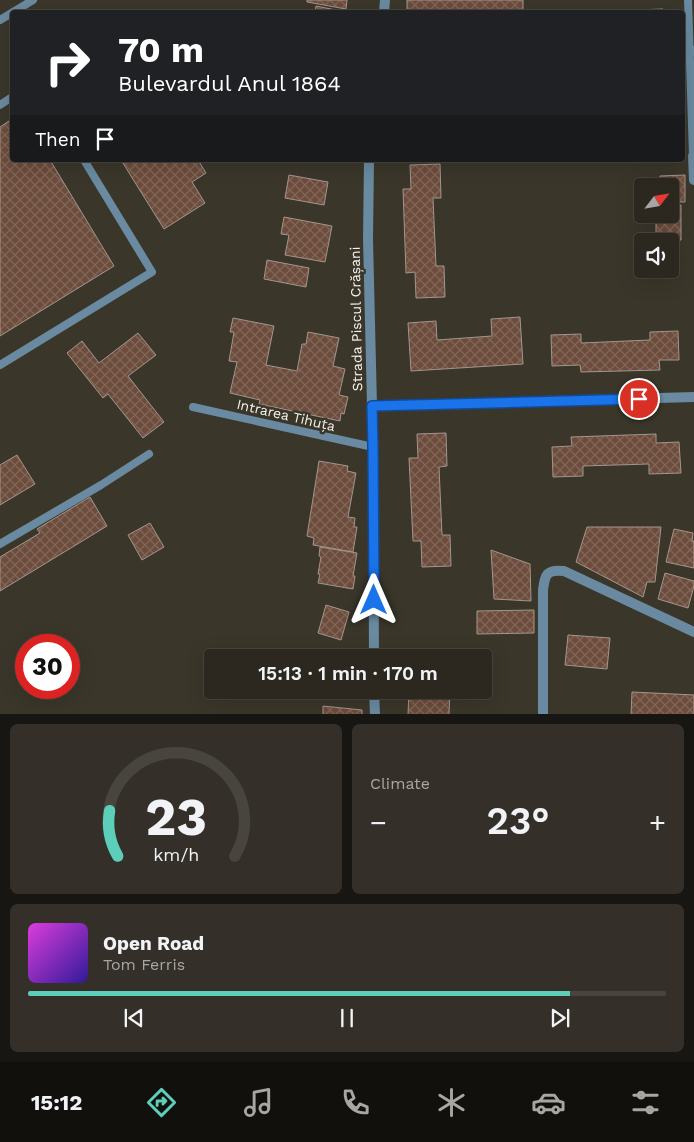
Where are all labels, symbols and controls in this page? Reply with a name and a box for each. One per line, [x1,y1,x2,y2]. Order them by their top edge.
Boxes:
text: 70 m [118,29,204,71]
icon: right [35,30,100,95]
text: Bulevardul Anul 1864 [118,71,341,96]
icon: arrive [91,125,119,153]
text: Then [35,128,81,151]
north arrow [634,178,679,222]
map controls [634,178,679,278]
button: sound [634,233,679,278]
street label: Strada Piscul Crășani [347,246,366,392]
pin [618,378,660,420]
icon: arrive [625,385,653,413]
street label: Intrarea Tihuța [235,396,337,435]
position arrow [347,573,399,625]
speed limit sign: 30 [15,634,80,699]
text: 15:13 · 1 min · 170 m [258,662,438,685]
text: Climate [370,774,430,793]
text: 23 [145,787,207,848]
text: 23° [486,799,550,843]
text: − [370,806,387,839]
text: + [649,806,666,839]
text: km/h [153,844,199,865]
text: Open Road [103,932,204,955]
text: Tom Ferris [103,955,185,974]
icon: previous [120,1004,148,1032]
icon: pause [333,1004,361,1032]
icon: next [546,1004,574,1032]
icon: directions [144,1085,179,1120]
icon: music [241,1085,276,1120]
icon: phone [338,1085,373,1120]
icon: climate [434,1085,469,1120]
icon: car [531,1085,566,1120]
icon: filters [628,1085,663,1120]
text: 15:12 [31,1090,82,1115]

